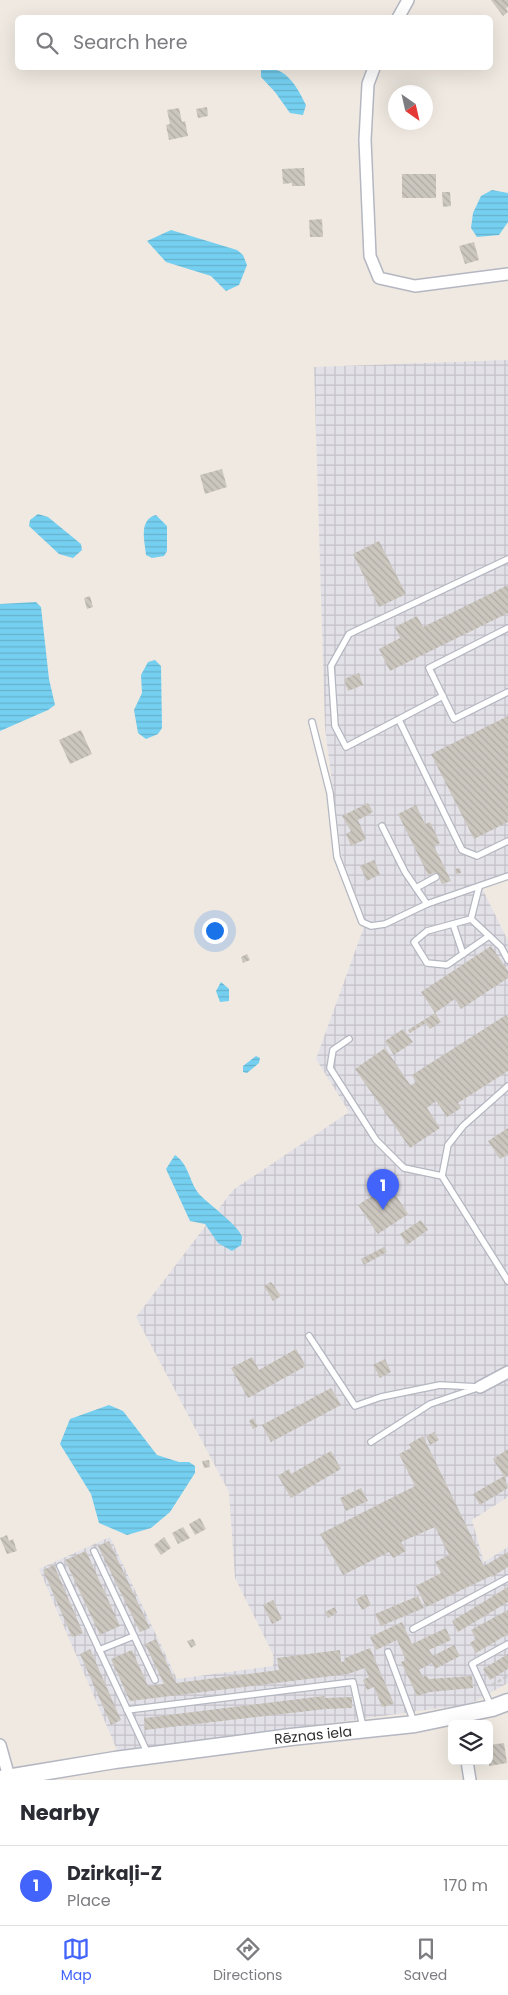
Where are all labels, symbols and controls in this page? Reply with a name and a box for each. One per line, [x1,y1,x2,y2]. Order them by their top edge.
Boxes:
search box [15,15,493,70]
icon: search [33,29,61,57]
text: Search here [73,29,187,56]
north arrow [388,85,433,130]
your location [202,918,228,944]
pin: 1 [367,1169,399,1210]
map controls [448,1720,493,1765]
button: layers [448,1720,493,1765]
street label: Rēznas iela [273,1721,353,1749]
text: Nearby [20,1798,100,1827]
text: Dzirkaļi-Z [67,1860,162,1887]
text: 1 [33,1874,39,1897]
text: 170 m [443,1874,488,1897]
text: Place [67,1889,111,1912]
tab: Map [61,1935,92,1986]
tab: Directions [213,1935,282,1986]
tab: Saved [404,1935,447,1986]

